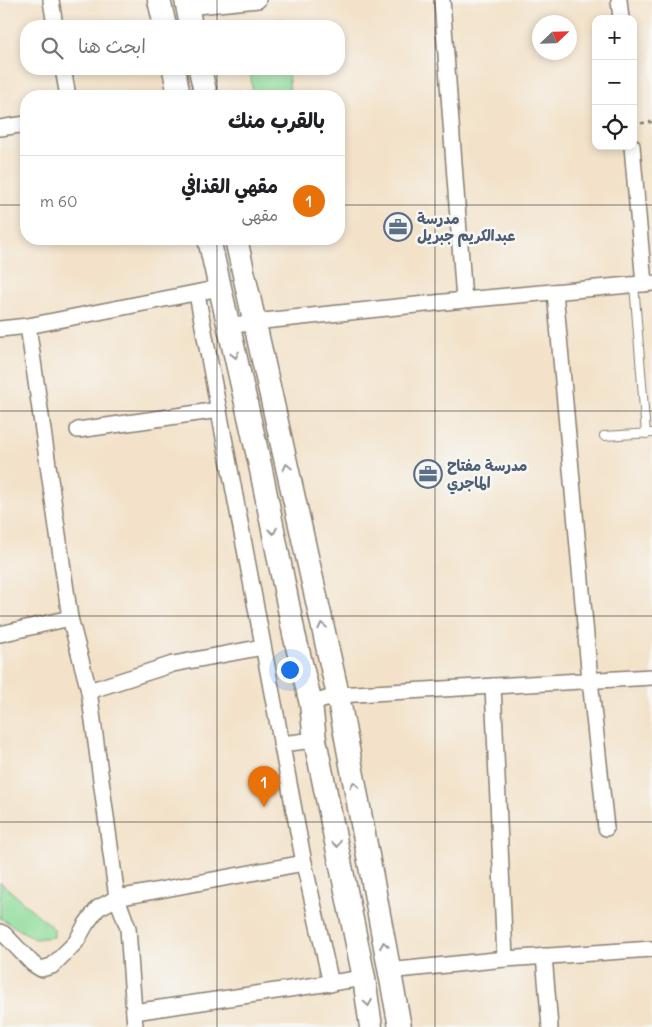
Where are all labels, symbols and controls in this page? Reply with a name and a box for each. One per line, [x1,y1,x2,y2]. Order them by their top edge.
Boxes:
north arrow [532,15,577,60]
map controls [592,15,637,150]
button: + [592,15,637,60]
search box [20,20,345,75]
icon: search [38,34,66,62]
text: ابحث هنا [78,34,146,58]
button: − [592,60,637,105]
button: locate [592,105,637,150]
text: بالقرب منك [228,107,325,134]
text: مقهي القذافي [181,174,278,198]
text: 60 m [40,191,78,211]
text: 1 [306,191,312,211]
text: مقهى [241,205,278,225]
place label: مدرسة عبدالكريم جبريل [417,209,515,247]
office icon: مدرسة عبدالكريم جبريل [383,212,413,242]
one-way arrow [229,350,240,359]
place label: مدرسة مفتاح الماجري [447,456,528,495]
office icon: مدرسة مفتاح الماجري [413,459,443,489]
one-way arrow [282,463,293,472]
one-way arrow [267,526,278,535]
one-way arrow [317,621,328,630]
your location [277,657,303,683]
pin: 1 [248,766,280,807]
one-way arrow [350,781,360,789]
one-way arrow [331,840,341,848]
one-way arrow [379,940,389,949]
one-way arrow [362,1000,373,1008]

